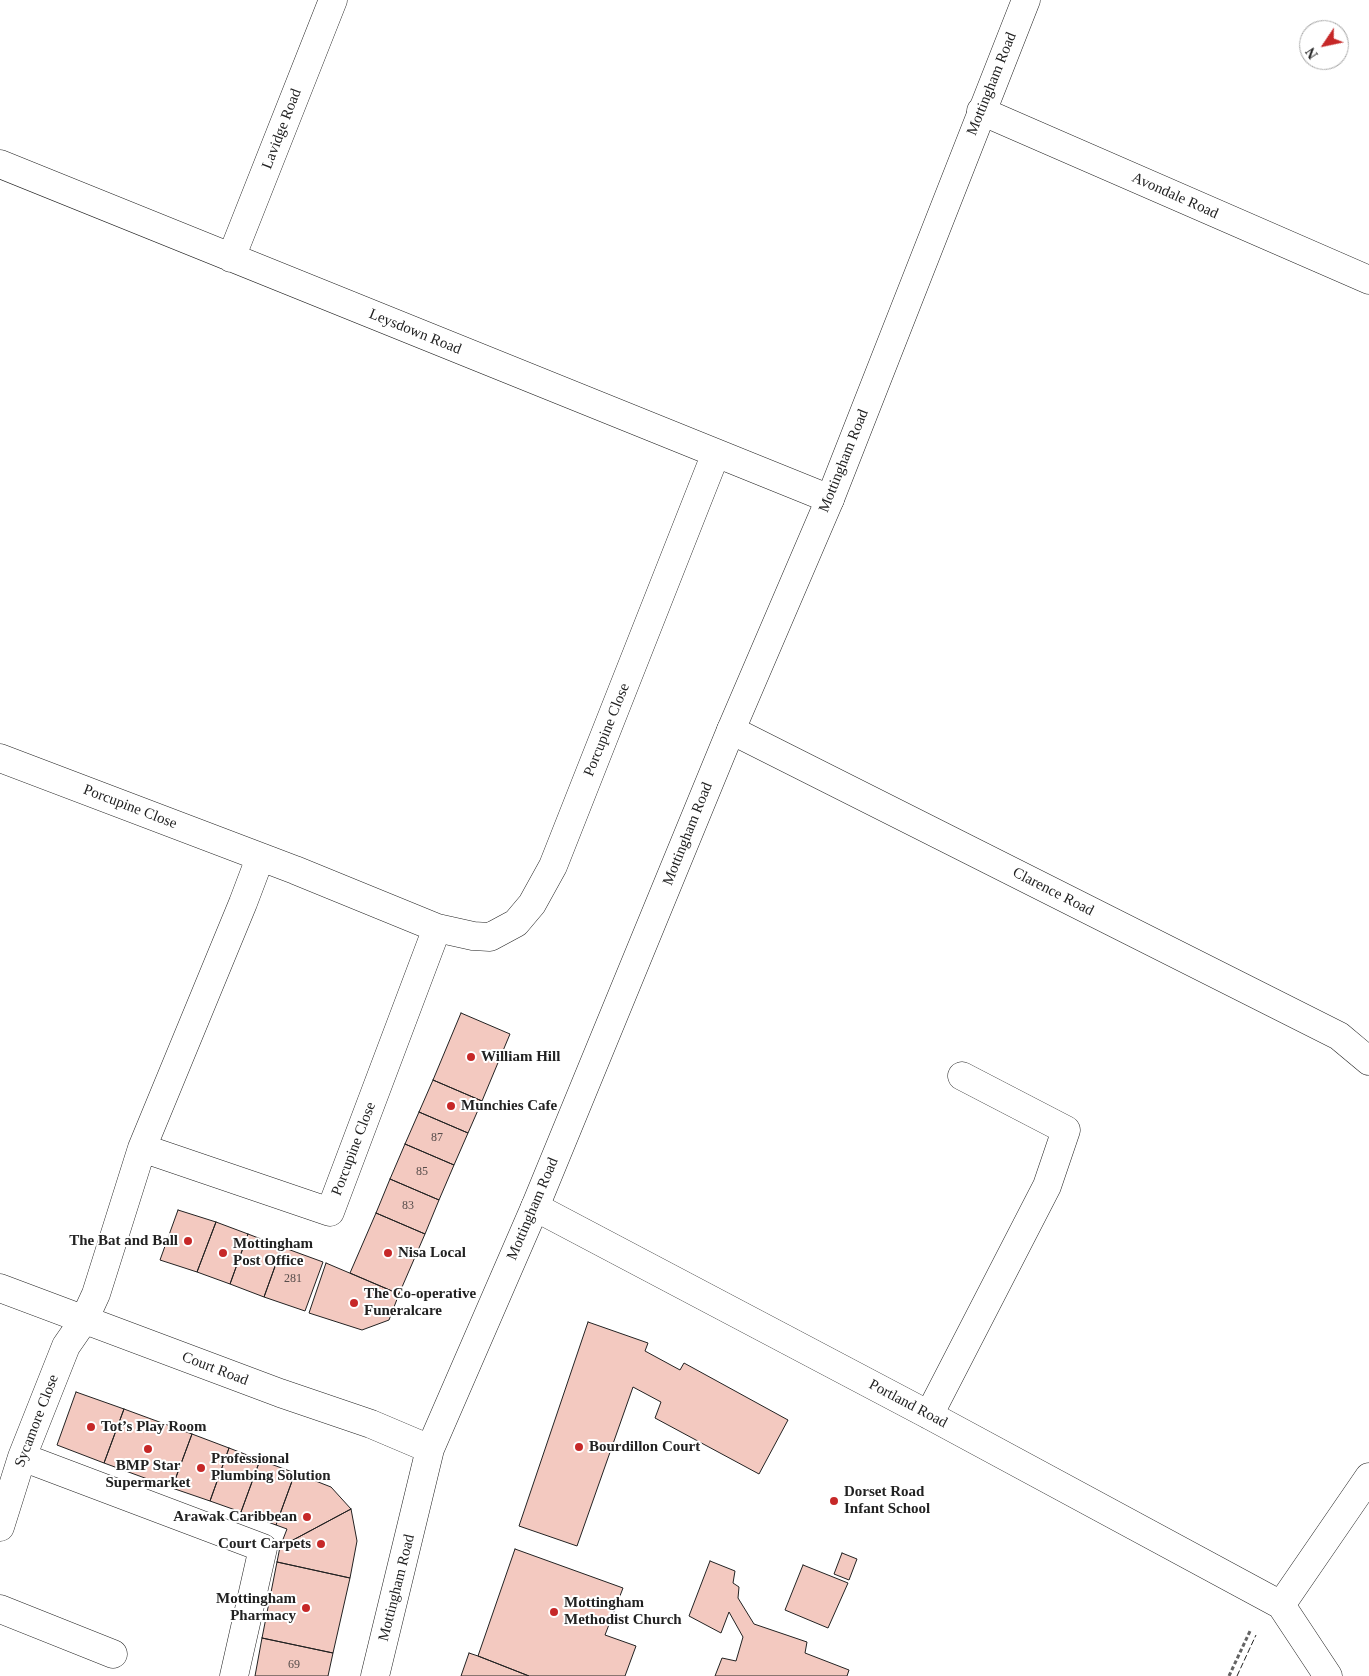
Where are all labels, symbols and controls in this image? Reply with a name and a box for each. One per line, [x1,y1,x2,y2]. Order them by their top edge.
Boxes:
north arrow [1299,20,1349,70]
street label: Mottingham Road [963,30,1021,138]
text: N [1303,45,1321,61]
street label: Lavidge Road [258,86,306,172]
street label: Avondale Road [1129,169,1221,223]
street label: Leysdown Road [366,305,464,359]
street label: Mottingham Road [815,407,873,515]
street label: Porcupine Close [580,681,634,779]
street label: Mottingham Road [659,780,717,888]
street label: Porcupine Close [81,781,179,833]
street label: Clarence Road [1009,864,1097,920]
place label: William Hill [481,1048,560,1066]
marker: William Hill [465,1051,477,1063]
place label: Munchies Cafe [461,1097,557,1115]
street label: Porcupine Close [328,1100,380,1198]
marker: Munchies Cafe [445,1100,457,1112]
house number: 87 [431,1131,443,1145]
street label: Mottingham Road [503,1155,563,1263]
house number: 85 [416,1165,428,1179]
house number: 83 [402,1199,414,1213]
place label: The Bat and Ball [69,1232,178,1250]
marker: The Bat and Ball [182,1235,194,1247]
place label: Mottingham Post Office [233,1235,313,1270]
place label: Nisa Local [398,1244,466,1262]
marker: Mottingham Post Office [217,1247,229,1259]
marker: Nisa Local [382,1247,394,1259]
house number: 281 [284,1272,302,1286]
place label: The Co-operative Funeralcare [364,1285,476,1320]
marker: The Co-operative Funeralcare [348,1297,360,1309]
street label: Court Road [179,1348,251,1390]
street label: Sycamore Close [11,1372,63,1470]
street label: Portland Road [866,1376,950,1432]
place label: Tot’s Play Room [101,1418,207,1436]
marker: Tot’s Play Room [85,1421,97,1433]
place label: Bourdillon Court [589,1438,700,1456]
marker: Bourdillon Court [573,1441,585,1453]
marker: BMP Star Supermarket [142,1443,154,1455]
place label: Professional Plumbing Solution [211,1450,331,1485]
place label: BMP Star Supermarket [106,1457,190,1492]
marker: Professional Plumbing Solution [195,1462,207,1474]
place label: Dorset Road Infant School [844,1483,930,1518]
marker: Dorset Road Infant School [828,1495,840,1507]
place label: Arawak Caribbean [173,1508,297,1526]
marker: Arawak Caribbean [301,1511,313,1523]
street label: Mottingham Road [375,1533,419,1643]
place label: Court Carpets [218,1535,311,1553]
marker: Court Carpets [315,1538,327,1550]
place label: Mottingham Pharmacy [216,1590,296,1625]
place label: Mottingham Methodist Church [564,1594,682,1629]
marker: Mottingham Pharmacy [300,1602,312,1614]
marker: Mottingham Methodist Church [548,1606,560,1618]
house number: 69 [288,1658,300,1672]

